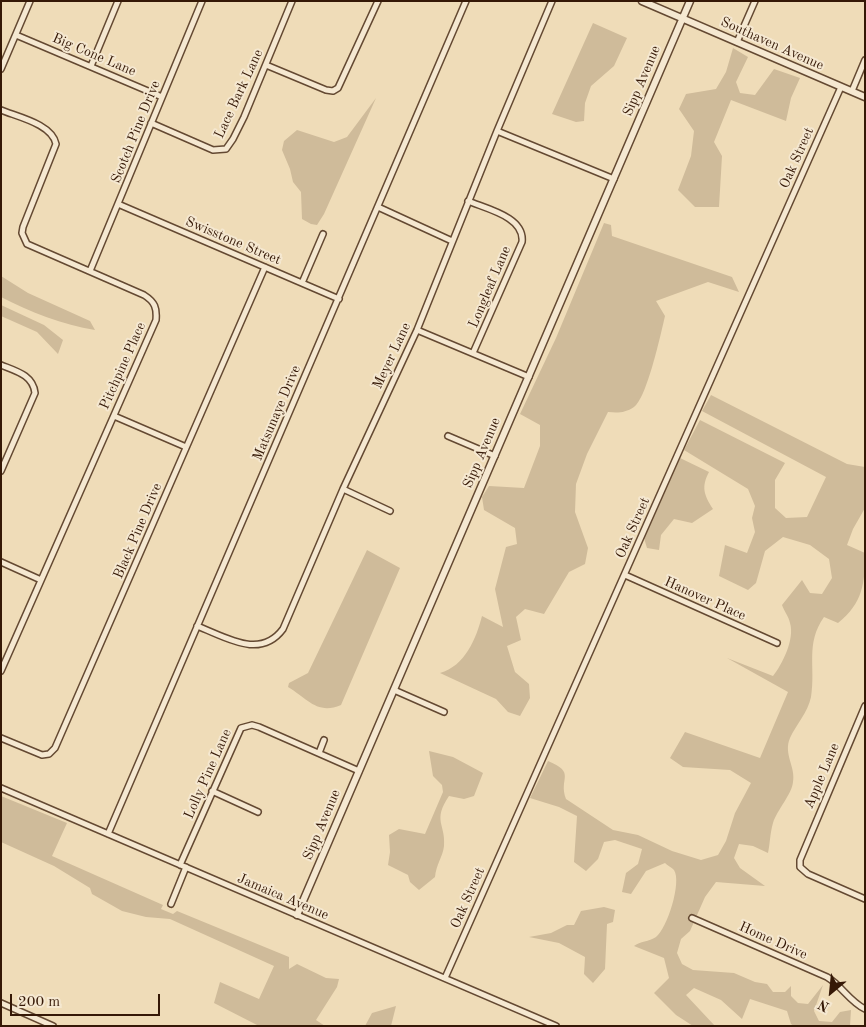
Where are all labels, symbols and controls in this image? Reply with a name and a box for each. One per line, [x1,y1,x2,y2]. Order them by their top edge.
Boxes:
street label: Southaven Avenue [718,14,826,74]
street label: Big Cone Lane [50,30,138,80]
street label: Sipp Avenue [620,43,664,119]
street label: Lace Bark Lane [211,47,267,141]
street label: Scotch Pine Drive [108,78,164,186]
street label: Oak Street [776,125,818,191]
street label: Swisstone Street [183,213,283,269]
street label: Longleaf Lane [465,243,515,331]
street label: Pitchpine Place [96,320,150,412]
street label: Meyer Lane [369,320,415,392]
street label: Matsunaye Drive [249,363,305,463]
street label: Sipp Avenue [460,415,504,491]
street label: Black Pine Drive [110,481,166,581]
street label: Oak Street [612,495,654,561]
street label: Hanover Place [662,574,748,624]
street label: Lolly Pine Lane [181,726,235,822]
street label: Apple Lane [801,741,843,811]
street label: Sipp Avenue [300,787,344,863]
street label: Oak Street [447,865,489,931]
street label: Jamaica Avenue [235,870,331,924]
street label: Home Drive [736,918,810,964]
north arrow [806,967,856,1017]
scale bar [12,984,162,1016]
text: 200 m [18,995,60,1010]
text: N [816,997,832,1014]

